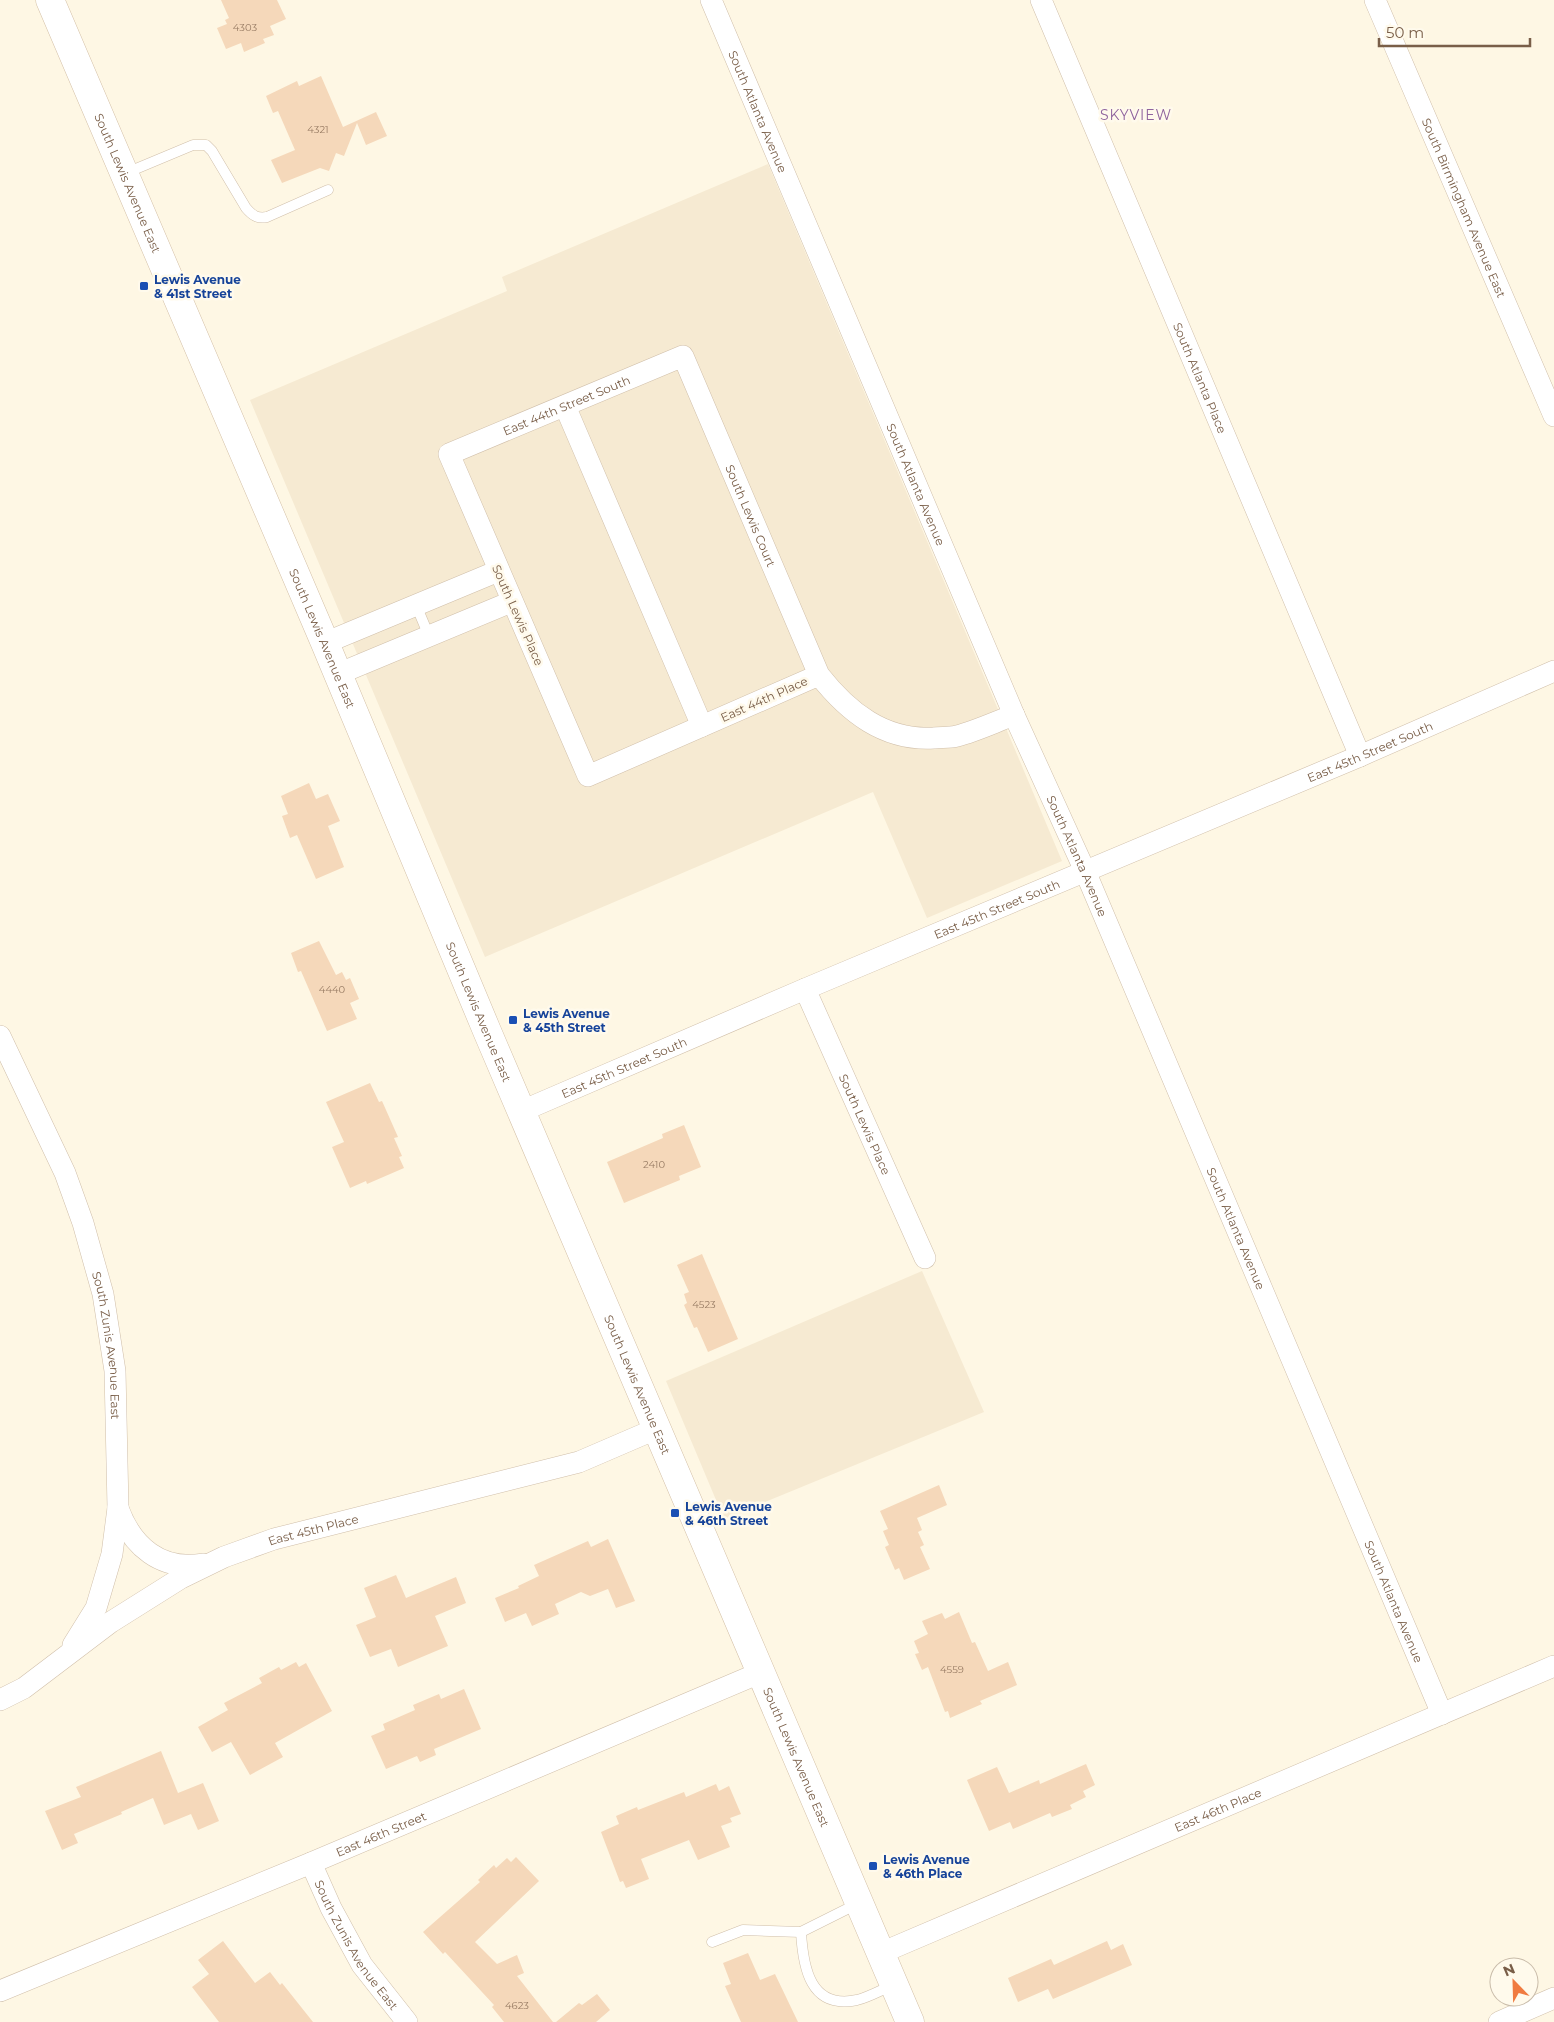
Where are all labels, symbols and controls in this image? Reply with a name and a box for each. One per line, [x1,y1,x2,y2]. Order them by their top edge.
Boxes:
scale bar [1379,15,1530,47]
house number: 4303 [233,21,257,34]
text: 50 m [1386,23,1424,42]
street label: South Atlanta Avenue [726,48,791,175]
district label: SKYVIEW [1100,106,1172,124]
street label: South Lewis Avenue East [92,111,165,255]
street label: South Birmingham Avenue East [1419,116,1510,300]
house number: 4321 [307,123,329,136]
place label: Lewis Avenue & 41st Street [154,272,241,301]
marker: Lewis Avenue & 41st Street [138,280,150,292]
street label: South Atlanta Place [1170,320,1230,435]
street label: East 44th Street South [500,372,632,438]
street label: South Atlanta Avenue [884,421,949,548]
street label: South Lewis Court [723,462,780,569]
street label: South Lewis Place [489,562,547,668]
street label: South Lewis Avenue East [286,566,359,710]
street label: East 44th Place [718,673,810,725]
street label: East 45th Street South [1305,718,1435,785]
street label: South Atlanta Avenue [1044,793,1111,919]
street label: East 45th Street South [931,875,1062,942]
street label: South Lewis Avenue East [443,940,515,1084]
house number: 4440 [319,983,346,996]
place label: Lewis Avenue & 45th Street [523,1006,610,1035]
marker: Lewis Avenue & 45th Street [507,1014,519,1026]
street label: East 45th Street South [559,1033,689,1101]
street label: South Lewis Place [836,1071,894,1177]
house number: 2410 [643,1158,665,1171]
street label: South Atlanta Avenue [1204,1165,1269,1292]
street label: South Zunis Avenue East [89,1270,124,1420]
house number: 4523 [692,1298,716,1311]
street label: South Lewis Avenue East [601,1312,674,1457]
place label: Lewis Avenue & 46th Street [685,1499,772,1528]
marker: Lewis Avenue & 46th Street [669,1507,681,1519]
street label: East 45th Place [266,1511,360,1548]
street label: South Atlanta Avenue [1362,1538,1427,1665]
house number: 4559 [940,1663,964,1676]
street label: South Lewis Avenue East [760,1685,833,1829]
street label: East 46th Place [1172,1784,1263,1835]
street label: East 46th Street [333,1808,428,1859]
place label: Lewis Avenue & 46th Place [883,1852,970,1881]
marker: Lewis Avenue & 46th Place [867,1860,879,1872]
street label: South Zunis Avenue East [312,1878,402,2013]
north arrow [1489,1957,1539,2007]
text: N [1500,1960,1518,1981]
house number: 4623 [505,1999,529,2012]

